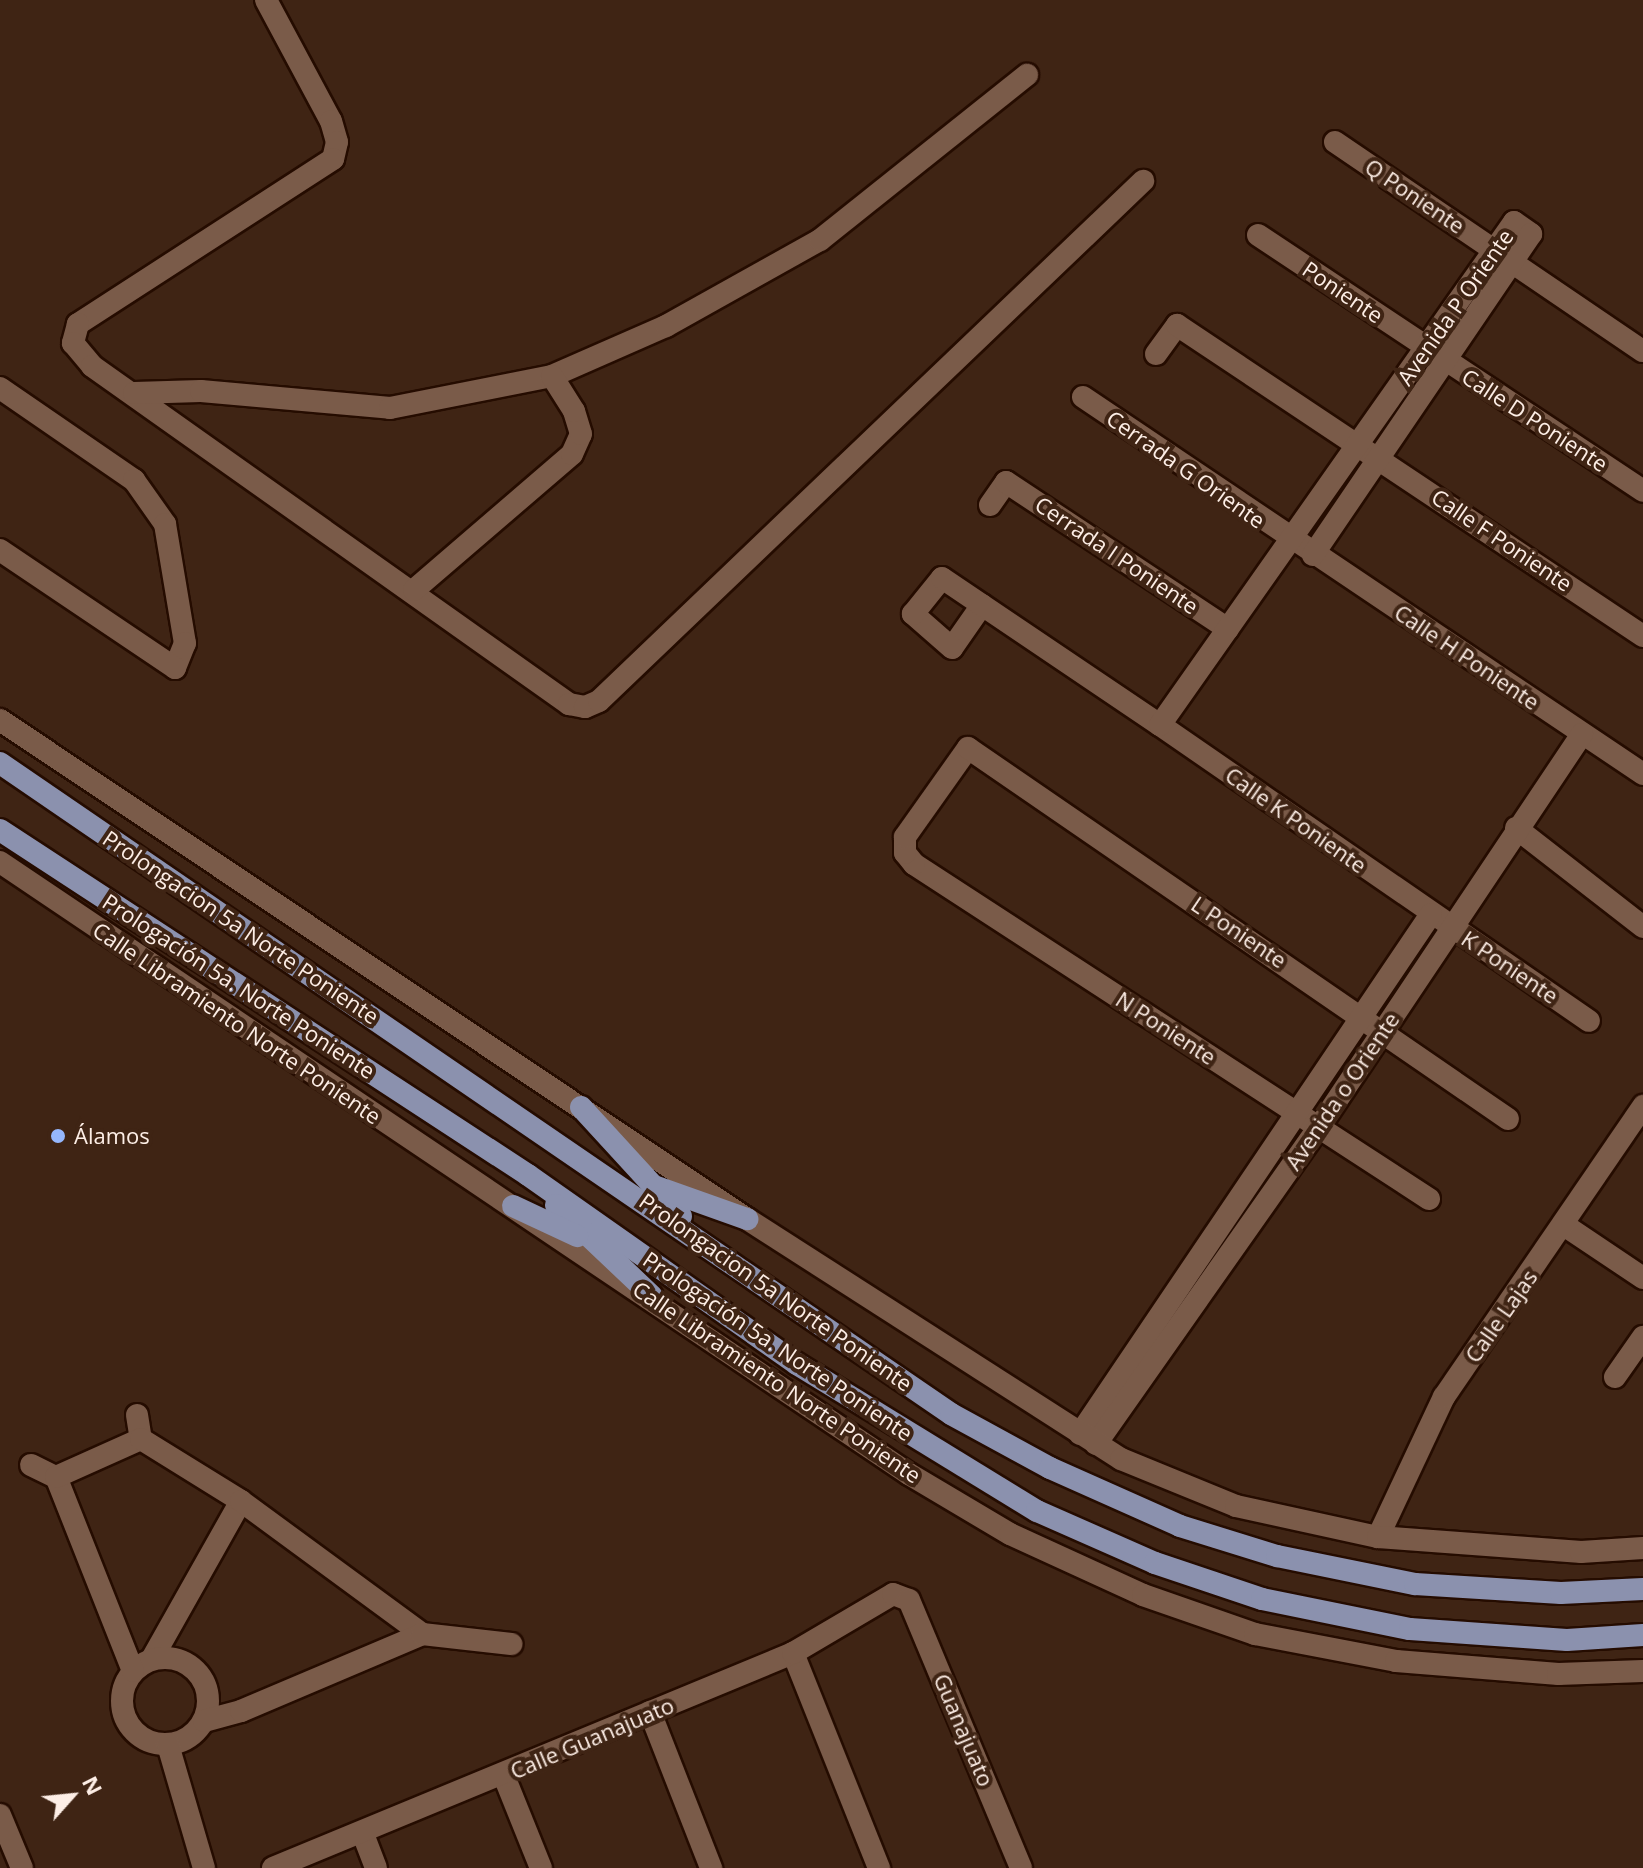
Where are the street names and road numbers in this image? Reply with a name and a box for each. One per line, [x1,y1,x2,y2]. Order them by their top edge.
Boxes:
street label: Q Poniente [1360,153,1470,239]
street label: Avenida P Oriente [1391,224,1519,390]
street label: Poniente [1298,255,1388,329]
street label: Calle D Poniente [1457,363,1613,477]
street label: Cerrada G Oriente [1102,404,1270,534]
street label: Calle F Poniente [1427,483,1577,597]
street label: Cerrada I Poniente [1030,491,1204,619]
street label: Calle H Poniente [1390,599,1544,715]
street label: Calle K Poniente [1220,762,1372,878]
street label: Prolongacion 5a Norte Poniente [98,825,384,1029]
street label: Prologación 5a. Norte Poniente [98,888,380,1084]
street label: L Poniente [1187,891,1291,973]
street label: Calle Libramiento Norte Poniente [88,916,386,1130]
street label: K Poniente [1457,925,1563,1009]
street label: N Poniente [1111,986,1221,1070]
street label: Avenida o Oriente [1280,1007,1404,1175]
street label: Prolongacion 5a Norte Poniente [634,1187,918,1397]
street label: Prologación 5a. Norte Poniente [638,1246,918,1446]
street label: Calle Lajas [1459,1265,1543,1367]
street label: Calle Libramiento Norte Poniente [628,1275,926,1489]
street label: Guanajuato [928,1670,1000,1790]
street label: Calle Guanajuato [506,1692,678,1784]

